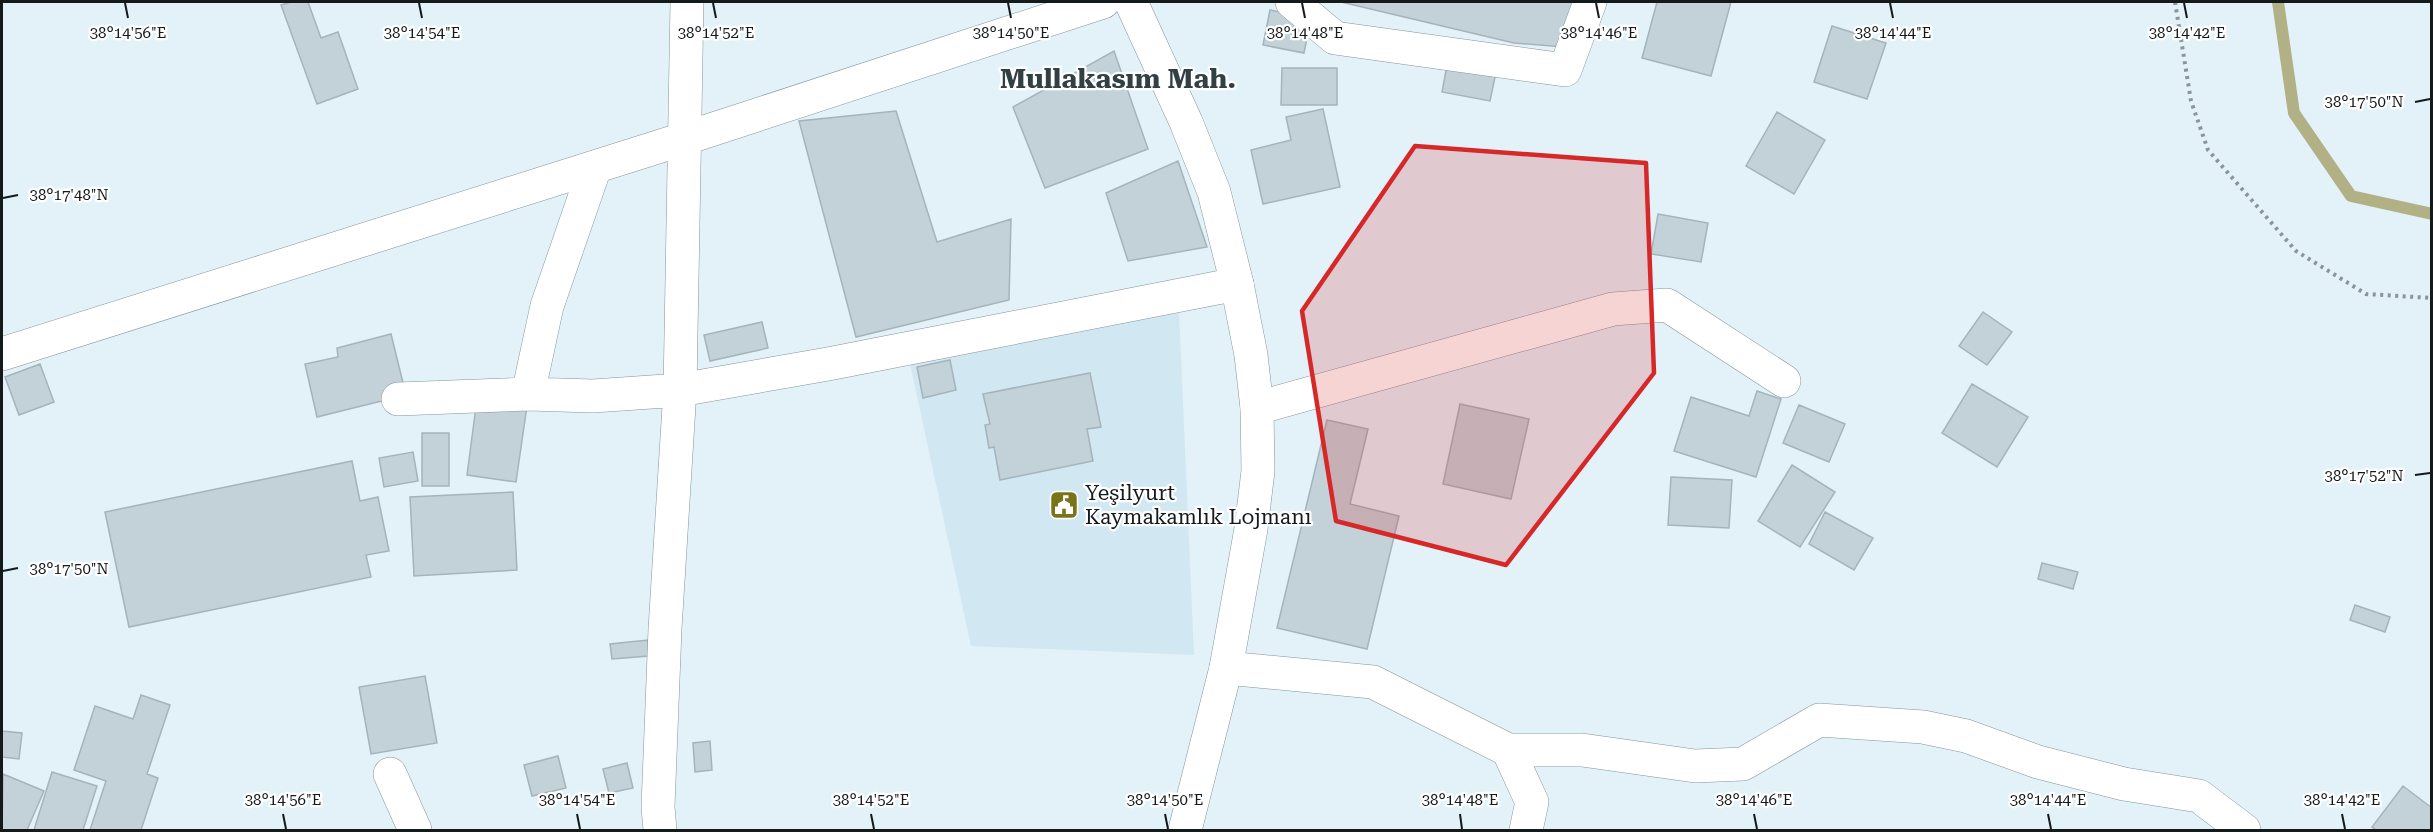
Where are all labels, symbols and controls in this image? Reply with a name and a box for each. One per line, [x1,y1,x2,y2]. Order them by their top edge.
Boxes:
text: 38°14'56"E [90,24,166,42]
text: 38°14'54"E [384,24,460,42]
text: 38°14'52"E [678,24,754,42]
text: 38°14'50"E [973,24,1049,42]
text: 38°14'48"E [1267,24,1343,42]
text: 38°14'46"E [1561,24,1637,42]
text: 38°14'44"E [1855,24,1931,42]
text: 38°14'42"E [2149,24,2225,42]
district label: Mullakasım Mah. [1000,63,1236,95]
text: 38°17'50"N [2324,93,2404,111]
text: 38°17'48"N [29,186,109,204]
text: 38°17'52"N [2324,467,2404,485]
place label: Yeşilyurt Kaymakamlık Lojmanı [1085,481,1312,529]
public building icon: Yeşilyurt Kaymakamlık Lojmanı [1048,489,1080,521]
text: 38°17'50"N [29,560,109,578]
text: 38°14'56"E [245,791,321,809]
text: 38°14'54"E [539,791,615,809]
text: 38°14'52"E [833,791,909,809]
text: 38°14'50"E [1127,791,1203,809]
text: 38°14'48"E [1422,791,1498,809]
text: 38°14'46"E [1716,791,1792,809]
text: 38°14'44"E [2010,791,2086,809]
text: 38°14'42"E [2304,791,2380,809]

